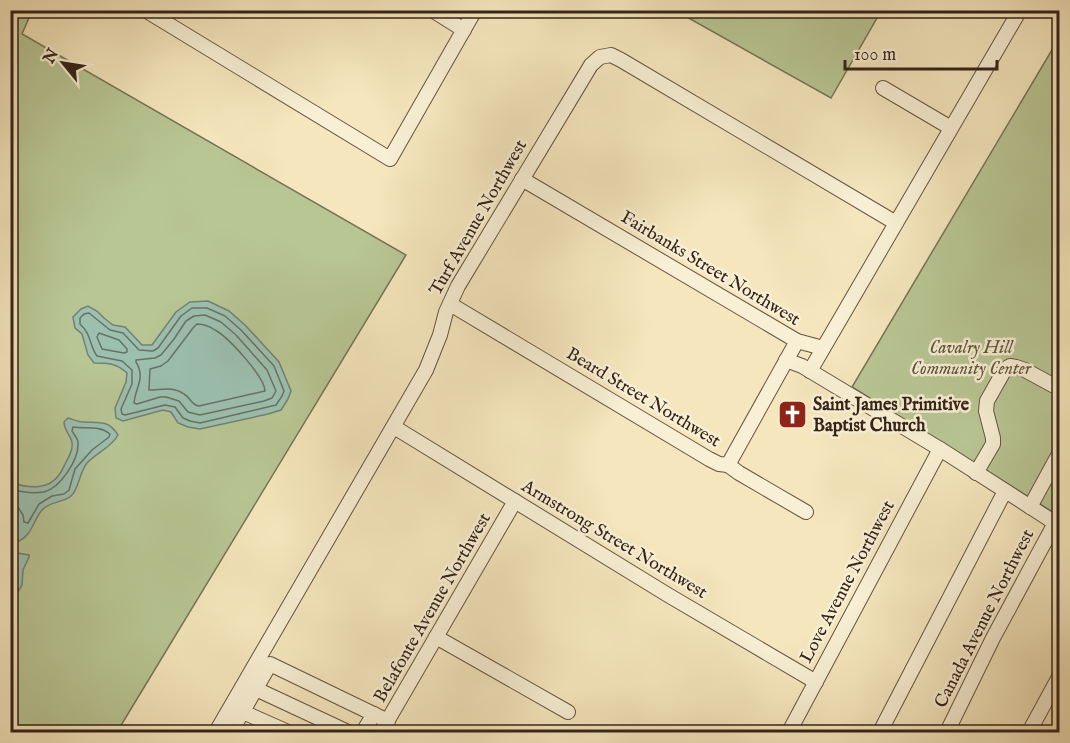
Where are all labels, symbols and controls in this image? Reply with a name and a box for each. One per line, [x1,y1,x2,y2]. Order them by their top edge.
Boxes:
north arrow [33,33,93,93]
scale bar [845,33,996,71]
text: 100 m [854,44,896,67]
text: N [39,45,64,68]
street label: Turf Avenue Northwest [425,136,533,300]
street label: Fairbanks Street Northwest [616,206,804,332]
park label: Cavalry Hill Community Center [911,337,1032,381]
street label: Beard Street Northwest [562,343,724,453]
place label: Saint James Primitive Baptist Church [813,394,970,438]
church icon: Saint James Primitive Baptist Church [776,399,808,431]
street label: Armstrong Street Northwest [516,475,711,605]
street label: Love Avenue Northwest [795,497,901,667]
street label: Belafonte Avenue Northwest [369,509,497,707]
street label: Canada Avenue Northwest [930,526,1040,712]

